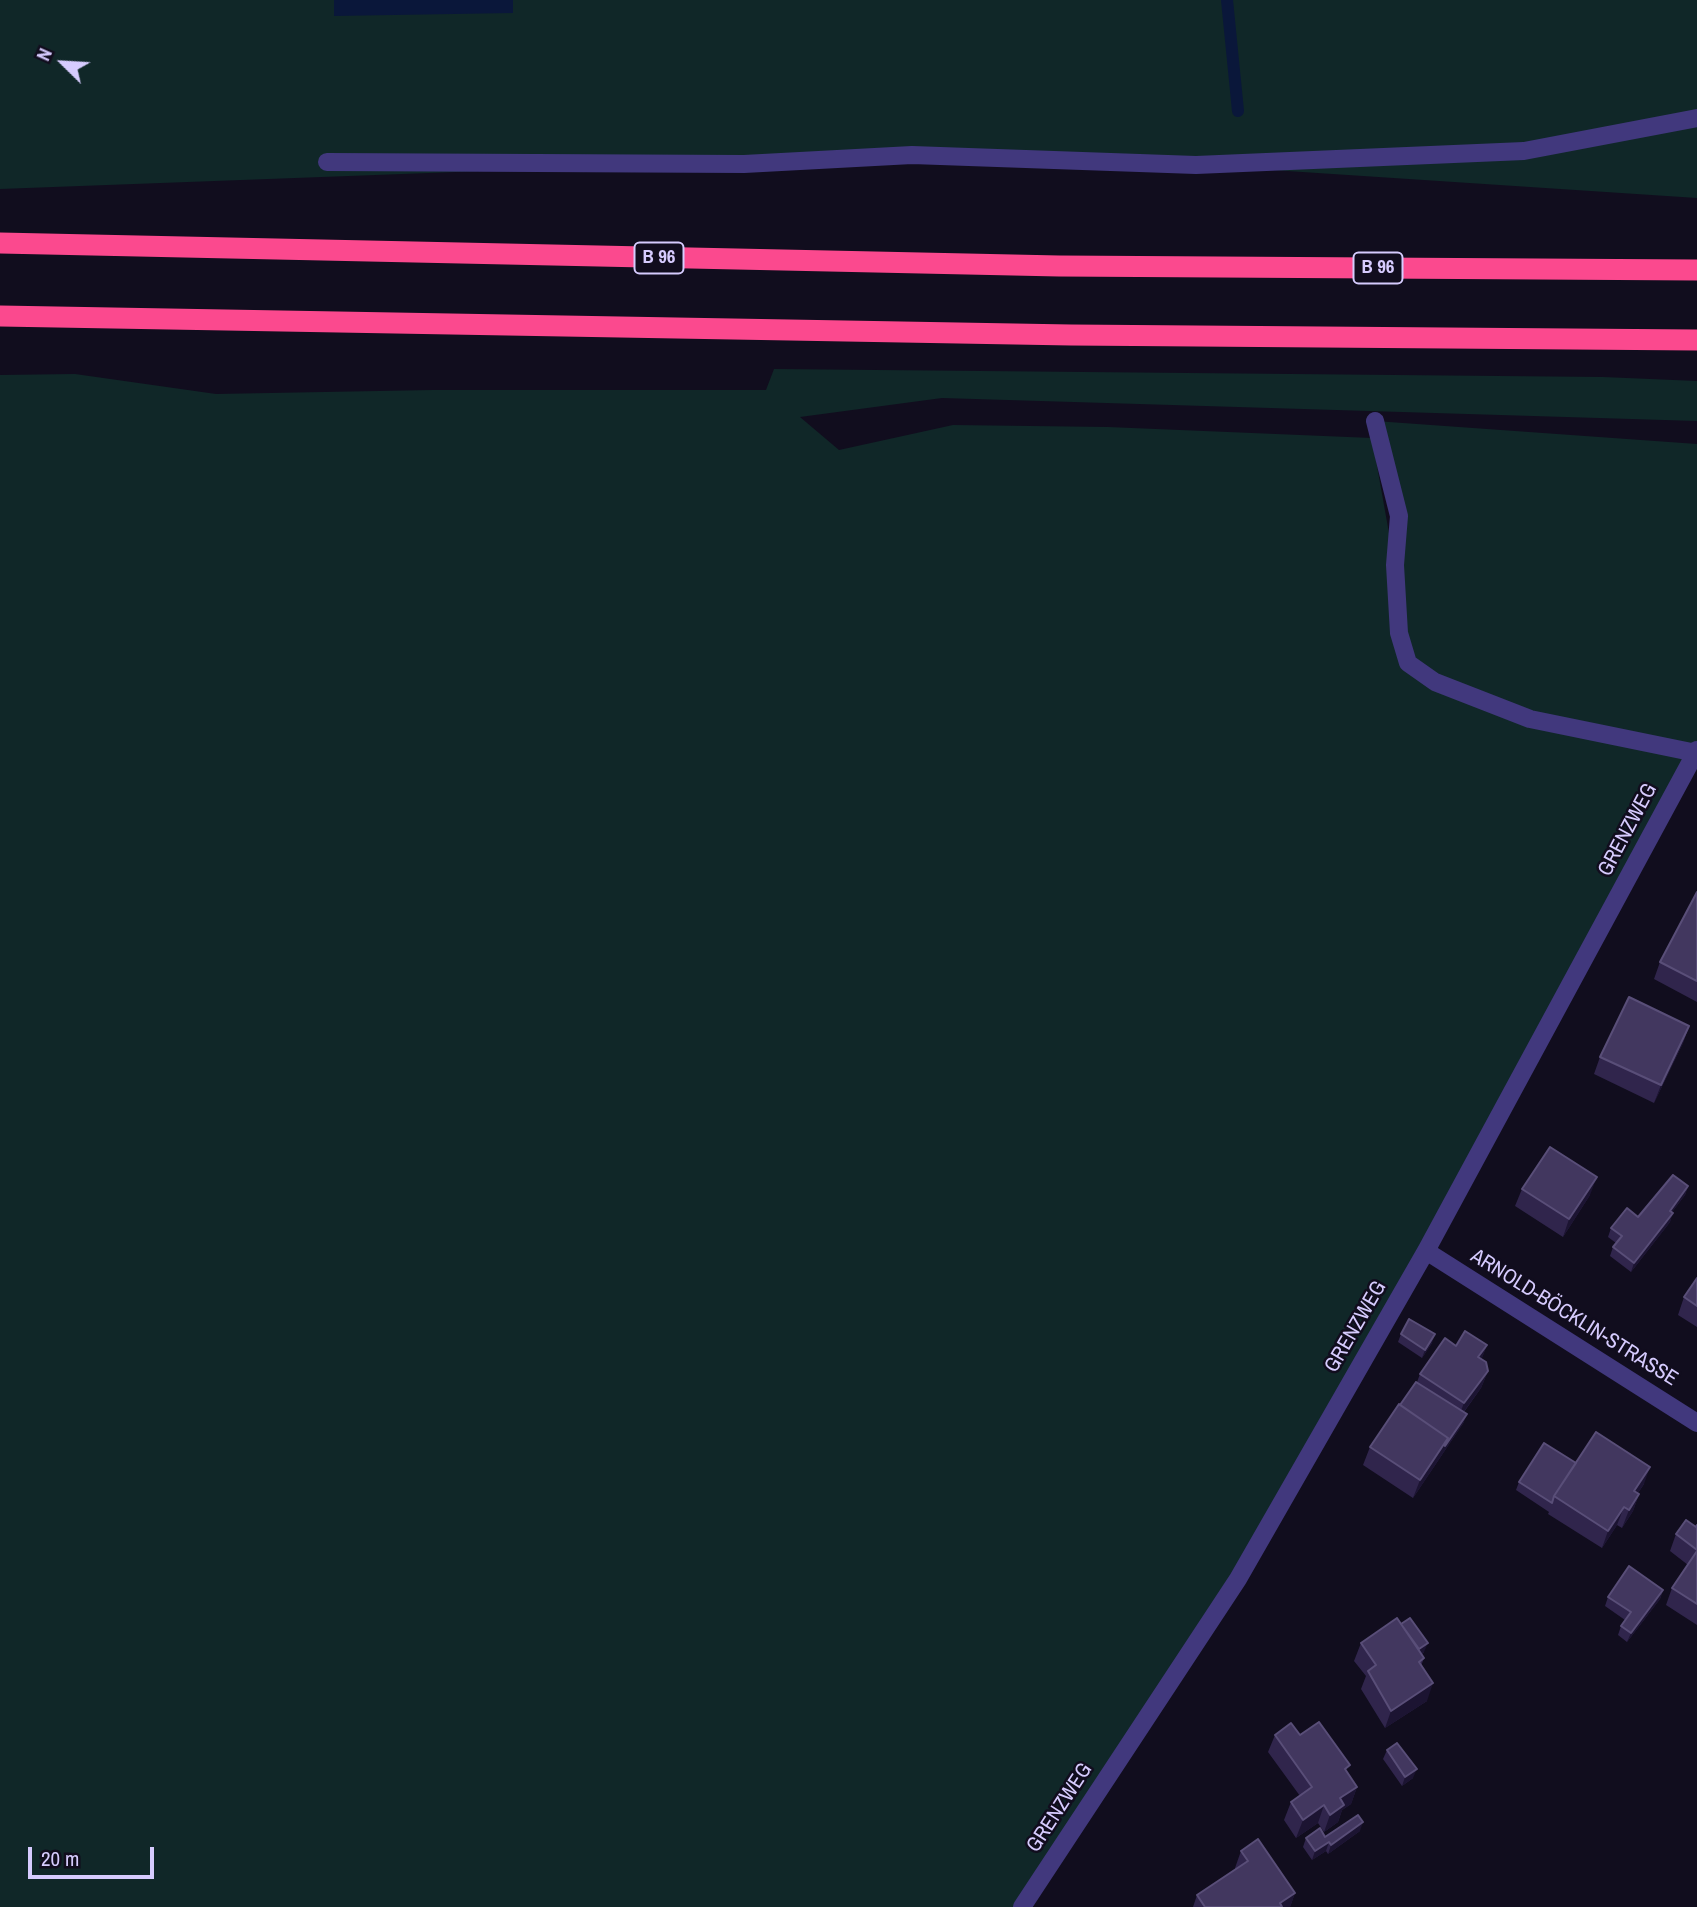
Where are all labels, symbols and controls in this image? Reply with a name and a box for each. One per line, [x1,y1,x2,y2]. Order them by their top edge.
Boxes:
north arrow [28,28,98,98]
text: N [30,44,58,65]
road number: B 96 [634,242,684,274]
road number: B 96 [1354,252,1402,284]
street label: GRENZWEG [1593,779,1663,881]
street label: ARNOLD-BÖCKLIN-STRASSE [1466,1244,1682,1392]
street label: GRENZWEG [1320,1277,1392,1377]
street label: GRENZWEG [1022,1759,1098,1857]
scale bar [32,1834,158,1878]
text: 20 m [41,1844,79,1873]

